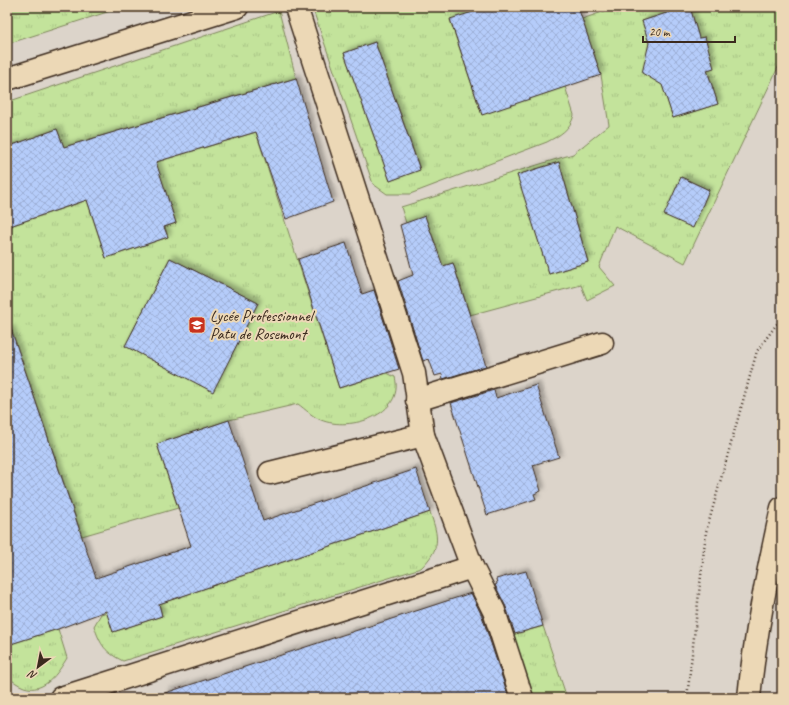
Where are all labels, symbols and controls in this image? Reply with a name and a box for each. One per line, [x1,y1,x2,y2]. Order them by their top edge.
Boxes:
scale bar [643,18,735,44]
text: 20 m [649,24,671,40]
place label: Lycée Professionnel Patu de Rosemont [210,306,316,344]
school or university icon: Lycée Professionnel Patu de Rosemont [187,315,207,335]
north arrow [18,647,58,687]
text: N [24,667,39,683]

